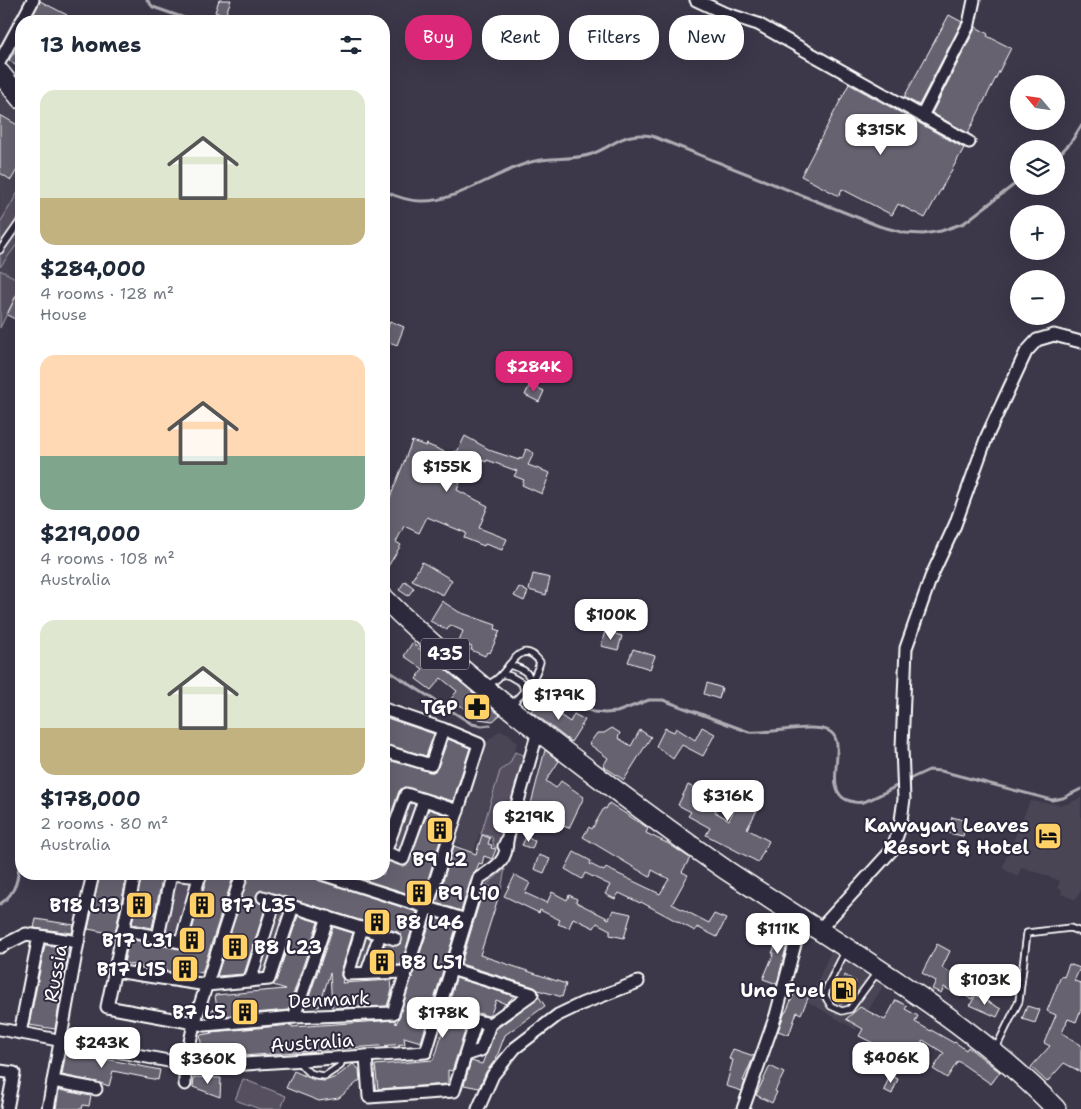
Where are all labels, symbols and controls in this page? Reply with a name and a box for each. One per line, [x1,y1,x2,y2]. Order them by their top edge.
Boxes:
chip: Buy [405,15,472,60]
chip: Rent [482,15,559,60]
chip: Filters [569,15,659,60]
chip: New [669,15,744,60]
text: 13 homes [40,31,141,59]
icon: filters [337,31,365,59]
north arrow [1010,75,1065,130]
map controls [1010,75,1065,325]
pin: $315K [846,114,916,156]
text: $315K [856,119,906,140]
icon: home [158,123,248,213]
button: layers [1010,140,1065,195]
button: + [1010,205,1065,260]
text: $284,000 [40,255,146,283]
button: − [1010,270,1065,325]
text: 4 rooms · 128 m² [40,283,174,304]
text: House [40,304,87,325]
pin: $284K [499,350,569,393]
text: $284K [507,356,561,377]
icon: home [158,388,248,478]
pin: $155K [412,450,482,493]
text: $155K [423,456,471,477]
text: $219,000 [40,520,140,548]
text: 4 rooms · 108 m² [40,548,175,569]
text: Australia [40,569,110,590]
pin: $100K [576,598,646,641]
text: $100K [586,604,636,625]
road number: 435 [421,639,469,670]
icon: home [158,653,248,743]
pin: $179K [524,678,594,721]
text: $179K [534,684,584,705]
pharmacy icon: TGP [462,692,492,722]
place label: TGP [421,695,458,720]
pin: $316K [693,780,763,822]
text: $178,000 [40,785,141,813]
text: $316K [703,785,753,806]
pin: $219K [494,800,564,843]
text: $219K [504,806,554,827]
text: 2 rooms · 80 m² [40,813,168,834]
place label: Kawayan Leaves Resort & Hotel [864,813,1029,860]
building icon: B9 L2 [425,815,455,845]
hotel icon: Kawayan Leaves Resort & Hotel [1033,821,1063,851]
text: Australia [40,834,110,855]
place label: B9 L2 [413,847,467,872]
building icon: B9 L10 [404,878,434,908]
place label: B9 L10 [438,881,500,906]
building icon: B18 L13 [124,890,154,920]
building icon: B17 L35 [187,890,217,920]
place label: B18 L13 [49,893,120,918]
place label: B17 L35 [221,893,296,918]
building icon: B8 L46 [362,907,392,937]
place label: B8 L46 [396,910,464,935]
pin: $111K [743,912,813,955]
text: $111K [757,918,799,939]
building icon: B17 L31 [177,925,207,955]
place label: B17 L31 [102,928,173,953]
building icon: B8 L23 [220,932,250,962]
place label: B8 L23 [254,935,322,960]
street label: Russia [38,942,73,1004]
building icon: B8 L51 [367,947,397,977]
place label: B8 L51 [401,950,463,975]
building icon: B17 L15 [170,954,200,984]
place label: B17 L15 [97,957,166,982]
pin: $103K [950,964,1020,1006]
text: $103K [960,969,1010,990]
fuel station icon: Uno Fuel [829,975,859,1005]
place label: Uno Fuel [740,978,825,1003]
street label: Denmark [288,985,370,1014]
pin: $178K [408,996,478,1039]
building icon: B7 L5 [230,997,260,1027]
place label: B7 L5 [172,1000,226,1025]
text: $178K [418,1002,468,1023]
pin: $243K [67,1026,137,1069]
street label: Australia [269,1027,355,1058]
text: $243K [75,1032,129,1053]
pin: $360K [173,1042,243,1085]
pin: $406K [856,1042,926,1084]
text: $406K [863,1047,919,1068]
text: $360K [180,1048,236,1069]

